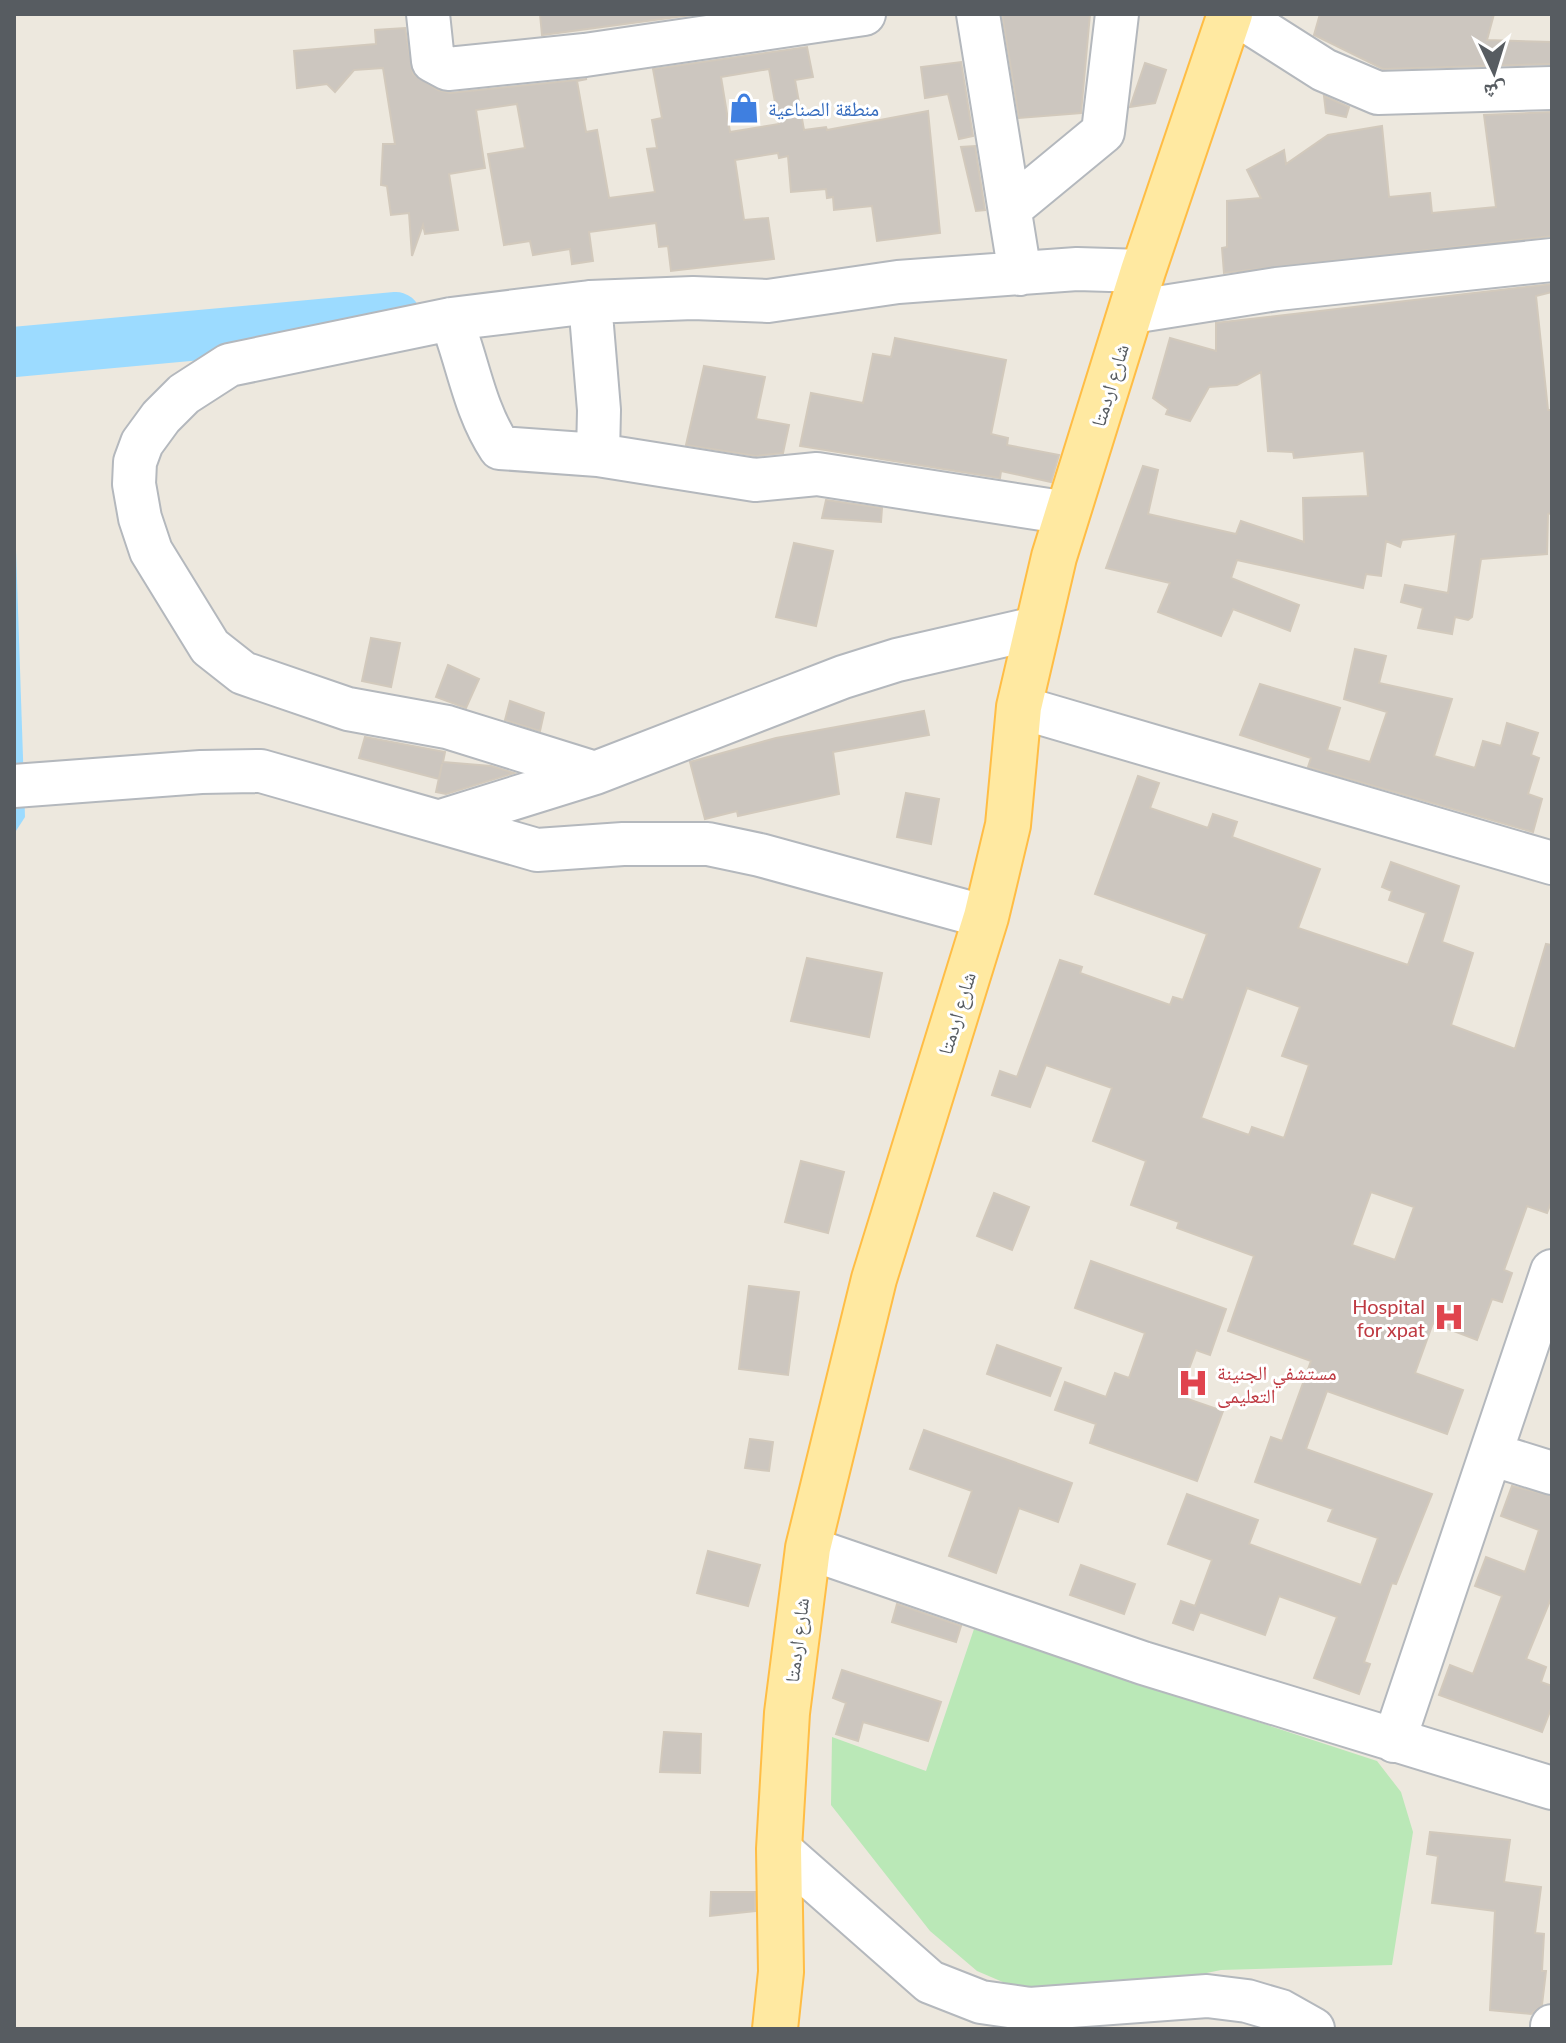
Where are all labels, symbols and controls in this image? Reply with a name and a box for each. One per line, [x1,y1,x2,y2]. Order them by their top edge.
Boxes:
north arrow [1454,32,1534,112]
text: ش [1483,77,1508,107]
shop icon: منطقة الصناعية [727,91,761,125]
place label: منطقة الصناعية [768,96,879,120]
street label: شارع اردمتا [1085,341,1135,430]
street label: شارع اردمتا [932,969,982,1058]
place label: Hospital for xpat [1352,1294,1425,1341]
hospital icon: Hospital for xpat [1432,1300,1466,1334]
place label: مستشفي الجنينة التعليمى [1217,1360,1337,1408]
hospital icon: مستشفي الجنينة التعليمى [1176,1366,1210,1400]
street label: شارع اردمتا [779,1596,815,1684]

